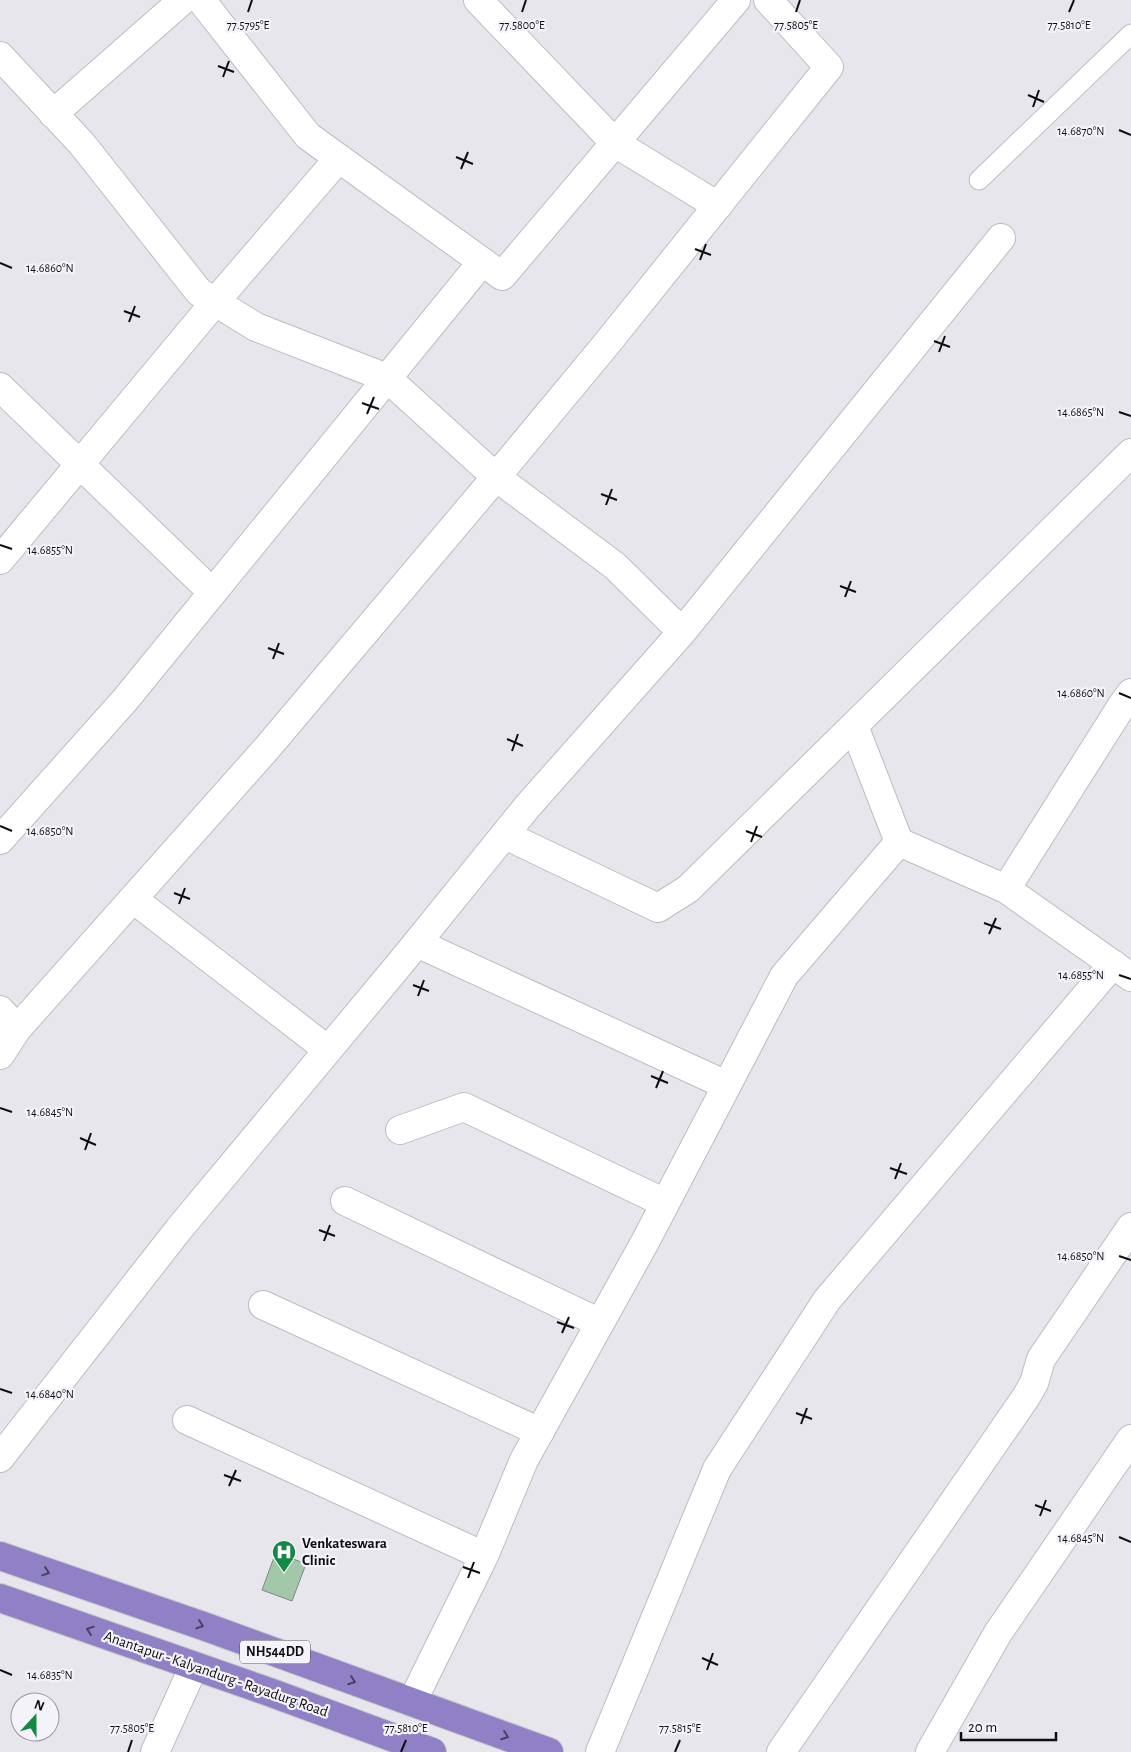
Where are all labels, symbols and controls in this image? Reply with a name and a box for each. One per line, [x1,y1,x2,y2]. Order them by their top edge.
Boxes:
text: 77.5795°E [227,19,270,31]
text: 77.5800°E [499,19,545,31]
text: 77.5805°E [774,19,818,31]
text: 77.5810°E [1047,19,1091,31]
text: 14.6870°N [1057,125,1105,137]
text: 14.6860°N [26,262,74,274]
text: 14.6865°N [1058,406,1104,418]
text: 14.6855°N [27,544,73,556]
text: 14.6860°N [1057,687,1105,699]
text: 14.6850°N [26,825,74,837]
text: 14.6855°N [1058,969,1104,981]
text: 14.6845°N [27,1106,73,1118]
text: 14.6850°N [1057,1250,1105,1262]
text: 14.6840°N [26,1388,74,1400]
text: 14.6845°N [1058,1532,1104,1544]
place label: Venkateswara Clinic [302,1536,387,1568]
hospital icon: Venkateswara Clinic [271,1539,297,1573]
one-way arrow [41,1566,50,1576]
one-way arrow [195,1619,204,1629]
one-way arrow [86,1626,94,1636]
street label: Anantapur - Kalyandurg - Rayadurg Road [102,1629,330,1720]
road number: NH544DD [240,1640,310,1664]
text: 14.6835°N [27,1669,73,1681]
one-way arrow [348,1675,356,1685]
north arrow [10,1692,60,1742]
text: N [32,1698,46,1714]
scale bar [961,1710,1056,1742]
text: 20 m [968,1720,997,1735]
text: 77.5805°E [110,1722,154,1734]
text: 77.5810°E [384,1722,428,1734]
text: 77.5815°E [659,1722,701,1734]
one-way arrow [500,1730,509,1740]

